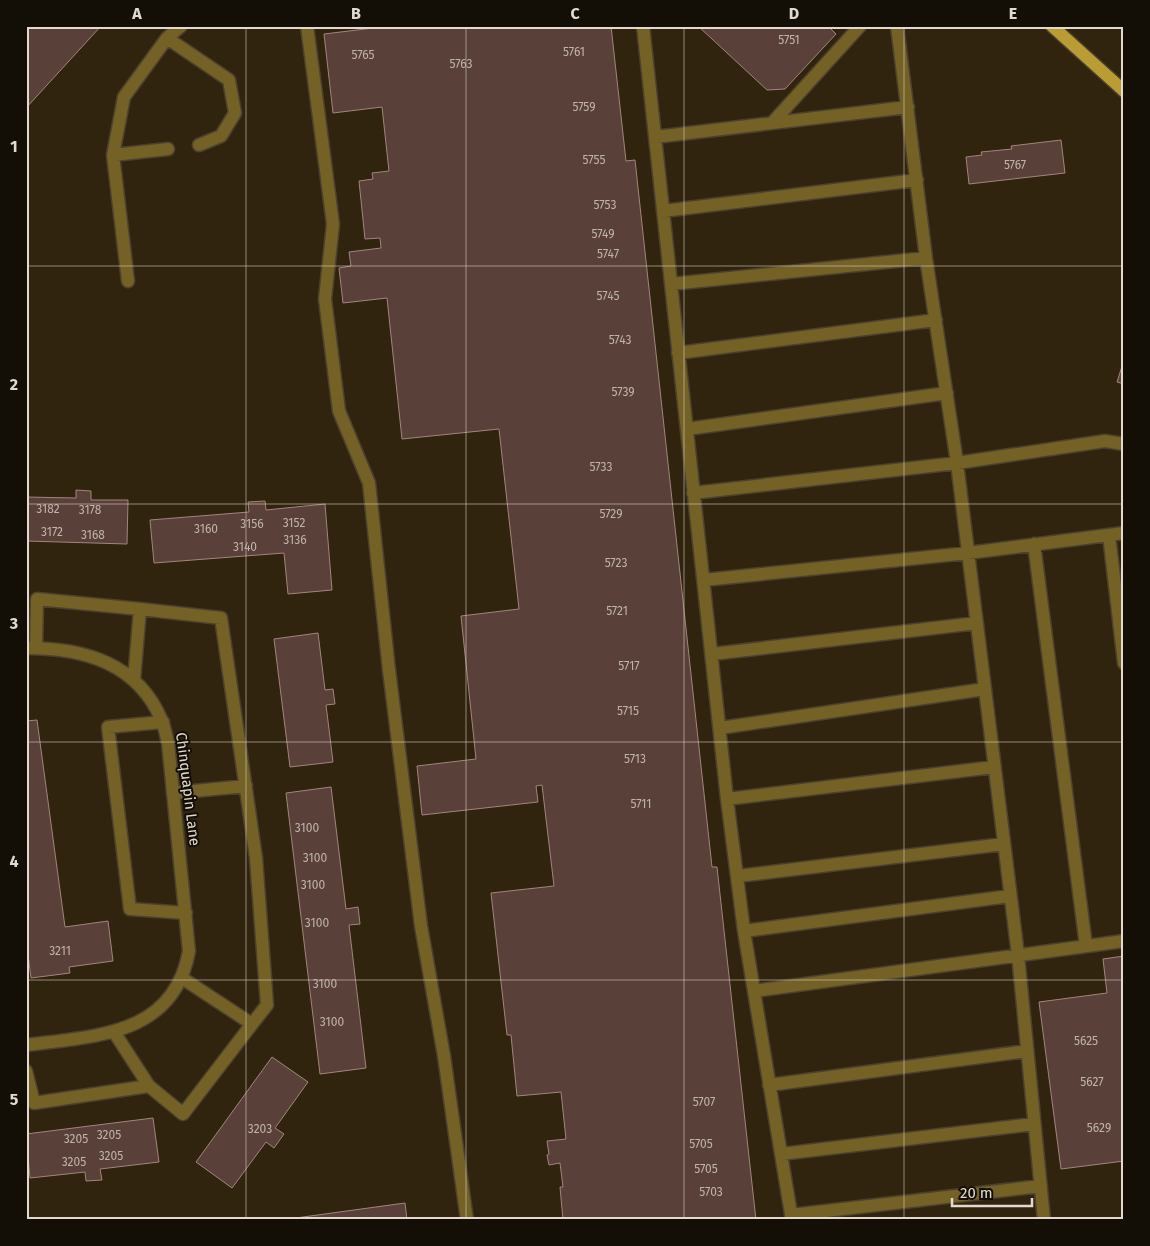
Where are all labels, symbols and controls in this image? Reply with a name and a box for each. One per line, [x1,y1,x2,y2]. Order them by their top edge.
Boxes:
text: A [131,4,142,23]
text: B [351,4,361,23]
text: C [570,4,580,23]
text: D [789,4,799,23]
text: E [1009,4,1017,23]
house number: 5751 [778,33,800,47]
house number: 5761 [563,45,585,59]
house number: 5765 [351,48,375,62]
house number: 5763 [449,57,473,71]
house number: 5759 [572,100,596,114]
text: 1 [10,137,18,156]
house number: 5755 [583,153,605,167]
house number: 5767 [1004,158,1026,172]
house number: 5753 [594,198,616,212]
house number: 5749 [591,227,615,241]
house number: 5747 [597,247,619,261]
house number: 5745 [597,289,619,303]
house number: 5743 [609,333,631,347]
text: 2 [10,375,18,394]
house number: 5739 [611,385,635,399]
house number: 5733 [590,460,612,474]
house number: 3182 [36,502,60,516]
house number: 3178 [79,503,102,517]
house number: 5729 [600,507,623,521]
house number: 3152 [283,516,305,530]
house number: 3156 [240,517,264,531]
house number: 3160 [194,522,218,536]
house number: 3172 [41,525,63,539]
house number: 3168 [81,528,105,542]
house number: 3136 [283,533,307,547]
house number: 3140 [233,540,257,554]
house number: 5723 [605,556,627,570]
house number: 5721 [606,604,628,618]
text: 3 [9,614,18,633]
house number: 5717 [618,659,640,673]
house number: 5715 [617,704,639,718]
street label: Chinquapin Lane [172,731,204,847]
house number: 5713 [624,752,646,766]
house number: 5711 [630,797,652,811]
house number: 3100 [295,821,319,835]
house number: 3100 [303,851,327,865]
text: 4 [9,852,19,871]
house number: 3100 [301,878,325,892]
house number: 3100 [305,916,329,930]
house number: 3211 [49,944,71,958]
house number: 3100 [313,977,337,991]
house number: 3100 [320,1015,344,1029]
house number: 5625 [1074,1034,1098,1048]
house number: 5627 [1080,1075,1104,1089]
text: 5 [10,1090,19,1109]
house number: 5707 [693,1095,715,1109]
house number: 5629 [1087,1121,1111,1135]
house number: 3203 [248,1122,272,1136]
house number: 3205 [97,1128,121,1142]
house number: 3205 [64,1132,88,1146]
house number: 5705 [689,1137,713,1151]
house number: 3205 [99,1149,123,1163]
house number: 3205 [62,1155,86,1169]
house number: 5705 [694,1162,718,1176]
scale bar [952,1176,1032,1208]
text: 20 m [960,1184,993,1202]
house number: 5703 [699,1185,723,1199]

